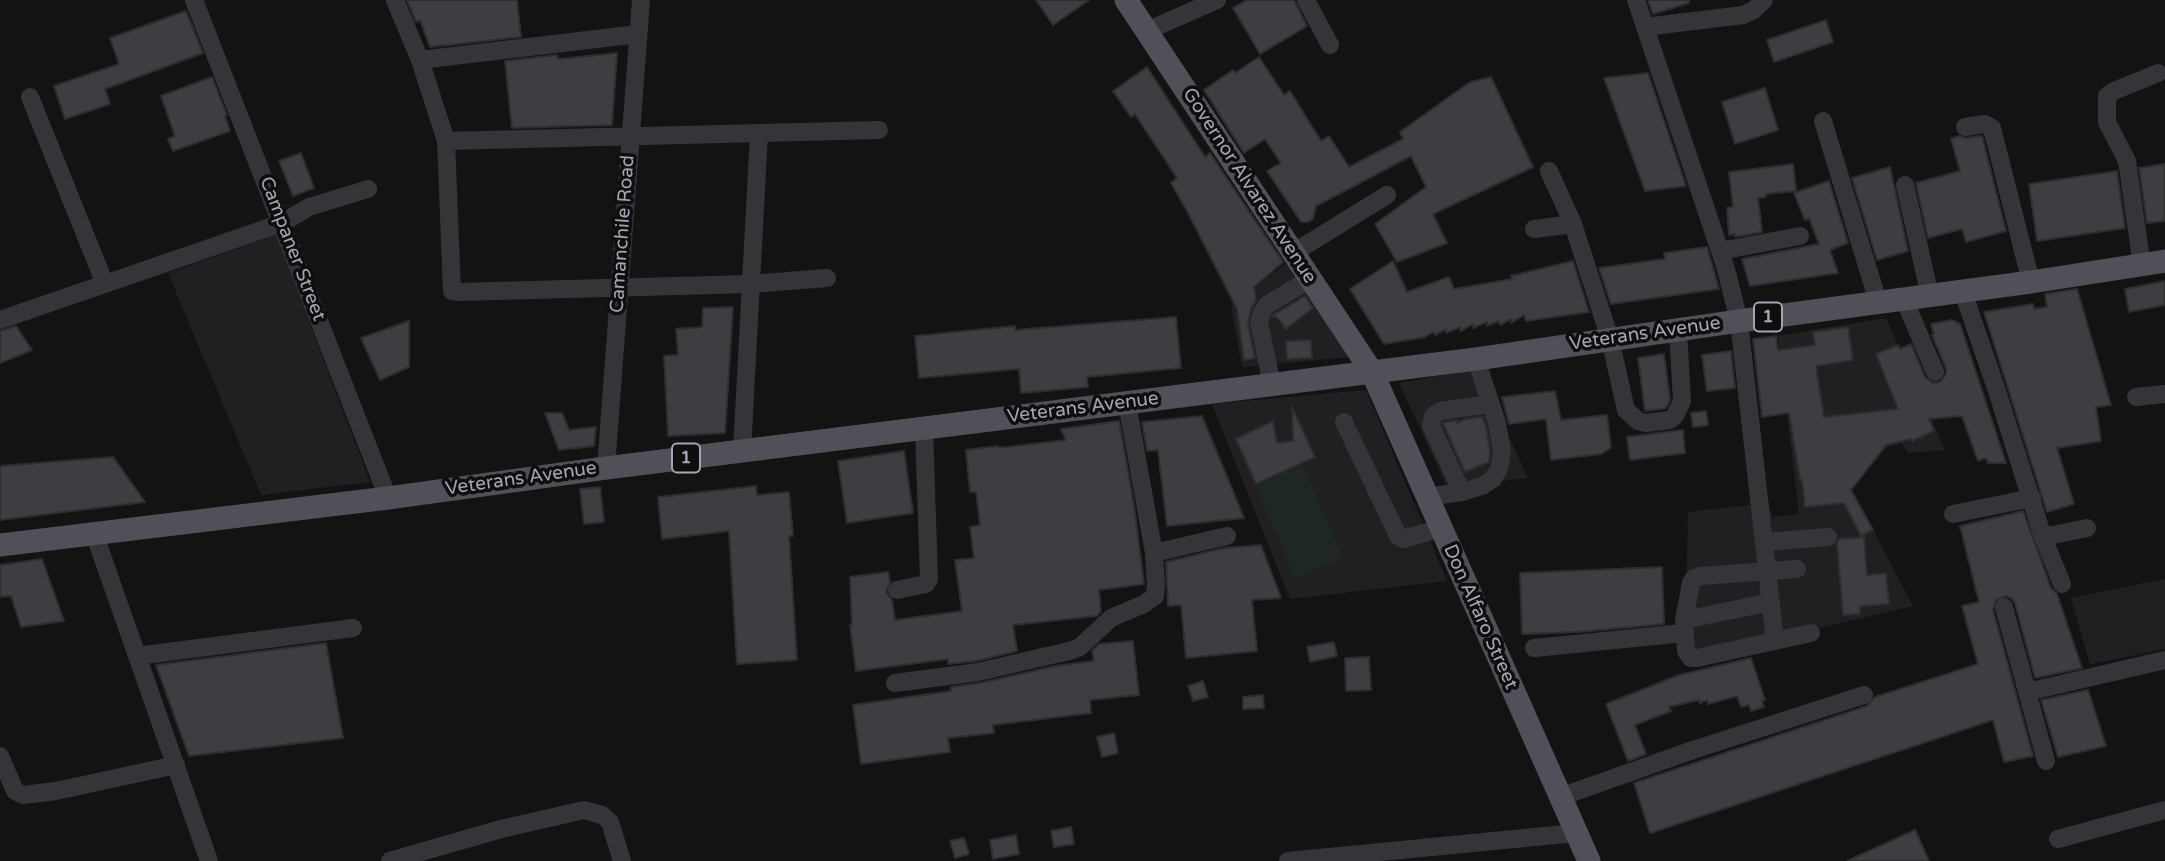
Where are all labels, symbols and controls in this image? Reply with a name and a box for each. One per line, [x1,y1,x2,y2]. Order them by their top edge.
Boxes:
street label: Governor Alvarez Avenue [1177,84,1321,288]
street label: Camanchile Road [606,154,640,314]
street label: Campaner Street [254,174,330,324]
road number: 1 [1754,302,1782,332]
street label: Veterans Avenue [1568,312,1722,356]
street label: Veterans Avenue [1006,387,1160,429]
road number: 1 [672,444,700,472]
street label: Veterans Avenue [444,457,598,501]
street label: Don Alfaro Street [1438,541,1522,693]

